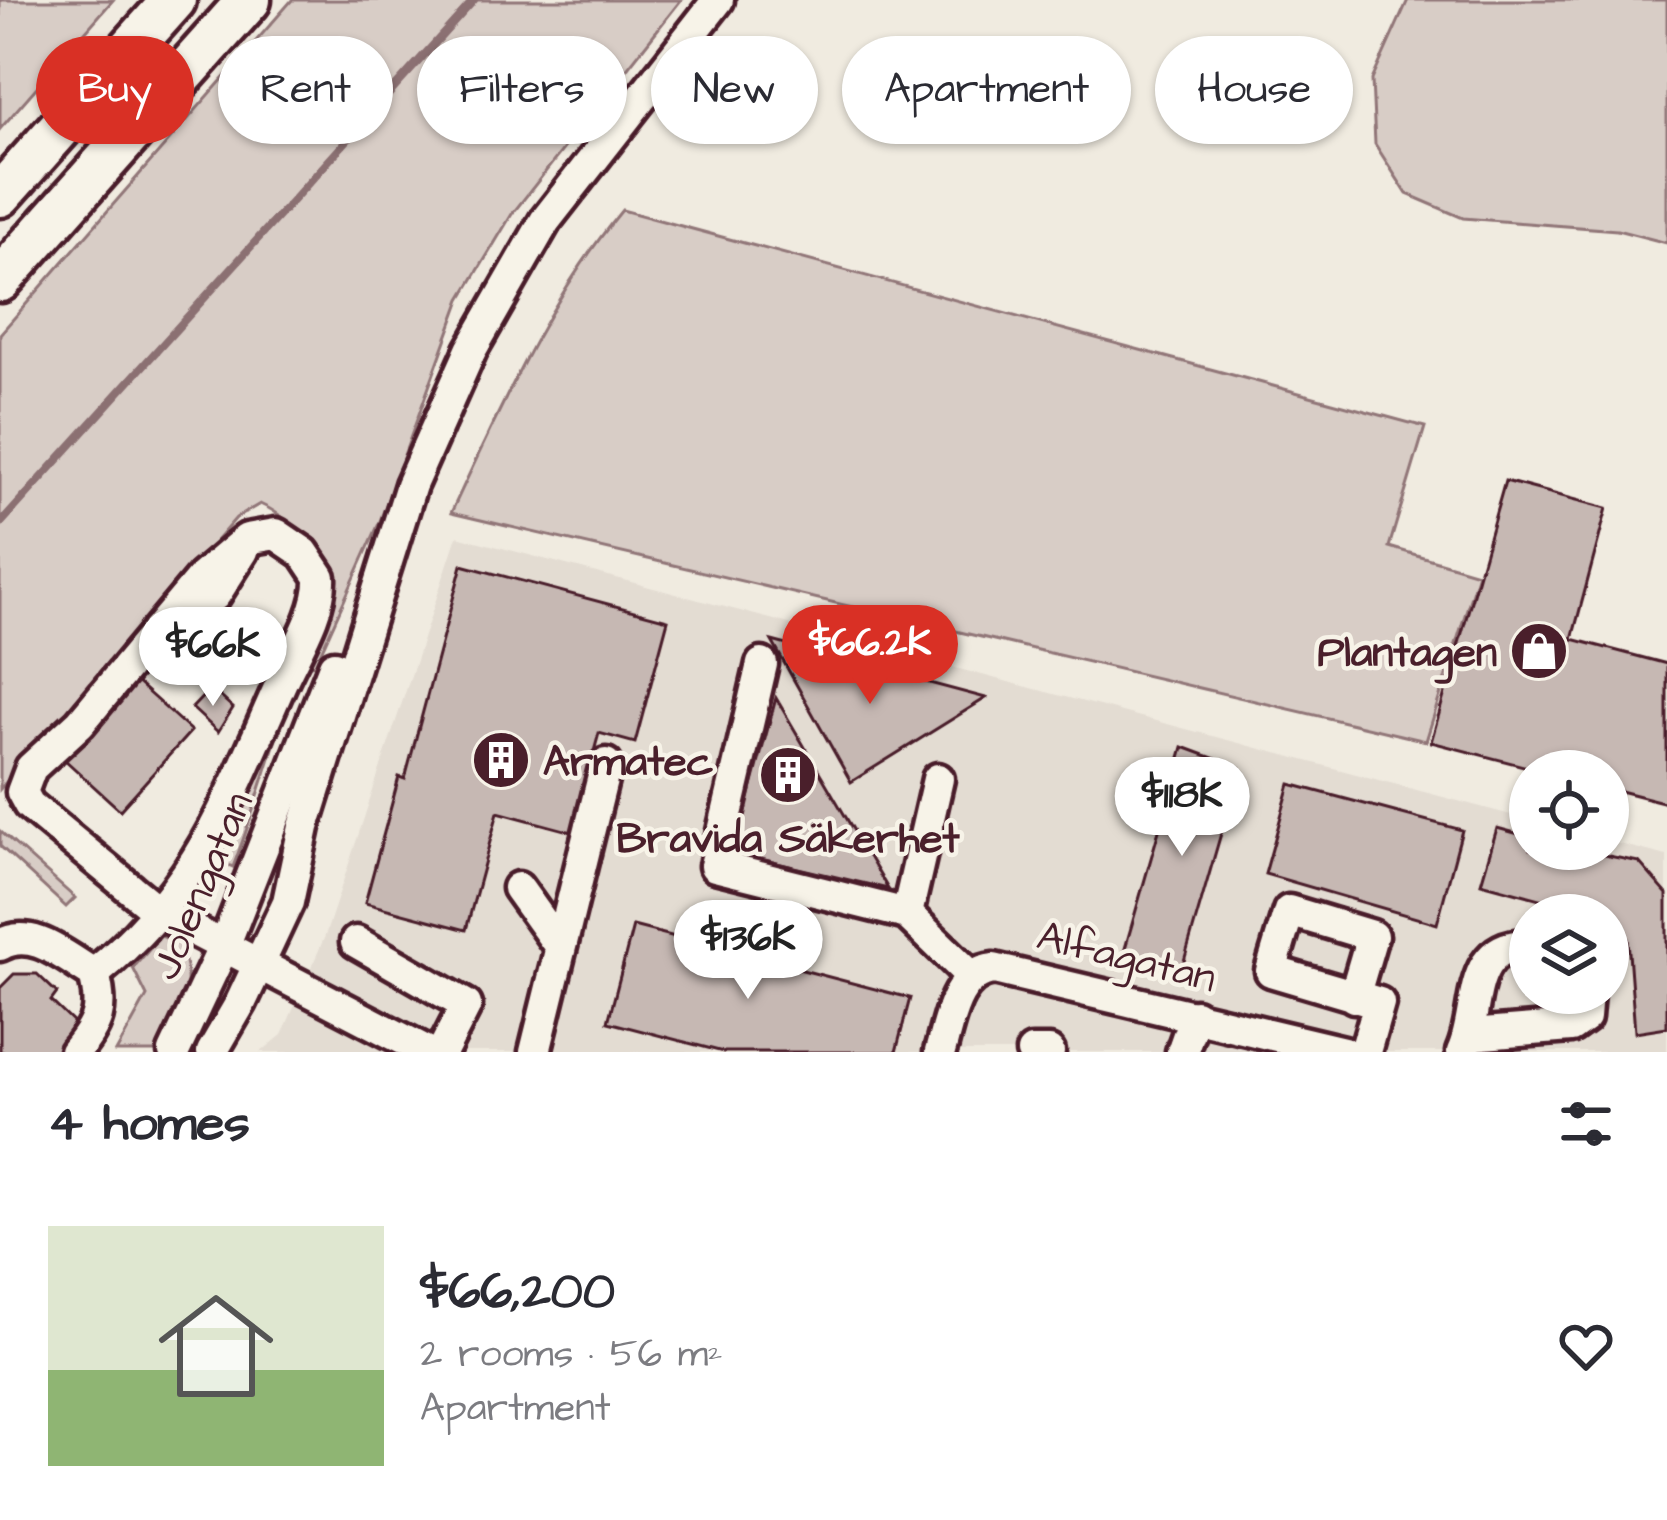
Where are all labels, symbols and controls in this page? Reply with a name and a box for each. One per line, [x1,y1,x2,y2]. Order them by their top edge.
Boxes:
chip: Buy [36,36,194,144]
chip: Rent [218,36,393,144]
chip: Filters [417,36,627,144]
chip: New [651,36,818,144]
chip: Apartment [842,36,1131,144]
chip: House [1155,36,1353,144]
pin: $66.2K [772,605,968,707]
pin: $66K [142,607,284,709]
text: $66.2K [809,617,931,671]
text: $66K [166,619,260,673]
shop icon: Plantagen [1508,620,1570,682]
place label: Plantagen [1318,625,1497,684]
building icon: Armatec [470,729,532,791]
place label: Armatec [543,734,714,792]
building icon: Bravida Säkerhet [757,744,819,806]
map controls [1509,750,1629,1014]
button: locate [1509,750,1629,870]
pin: $118K [1098,757,1266,859]
text: $118K [1142,769,1222,823]
street label: Jolengatan [137,783,268,989]
place label: Bravida Säkerhet [617,811,960,869]
button: layers [1509,894,1629,1014]
pin: $136K [664,900,832,1002]
street label: Alfagatan [1031,908,1222,1008]
text: $136K [701,912,795,966]
text: 4 homes [48,1089,250,1160]
icon: filters [1553,1091,1619,1157]
text: $66,200 [420,1257,615,1328]
icon: home [144,1274,288,1418]
icon: heart [1553,1313,1619,1379]
text: 2 rooms · 56 m² [420,1328,723,1382]
text: Apartment [420,1382,611,1436]

